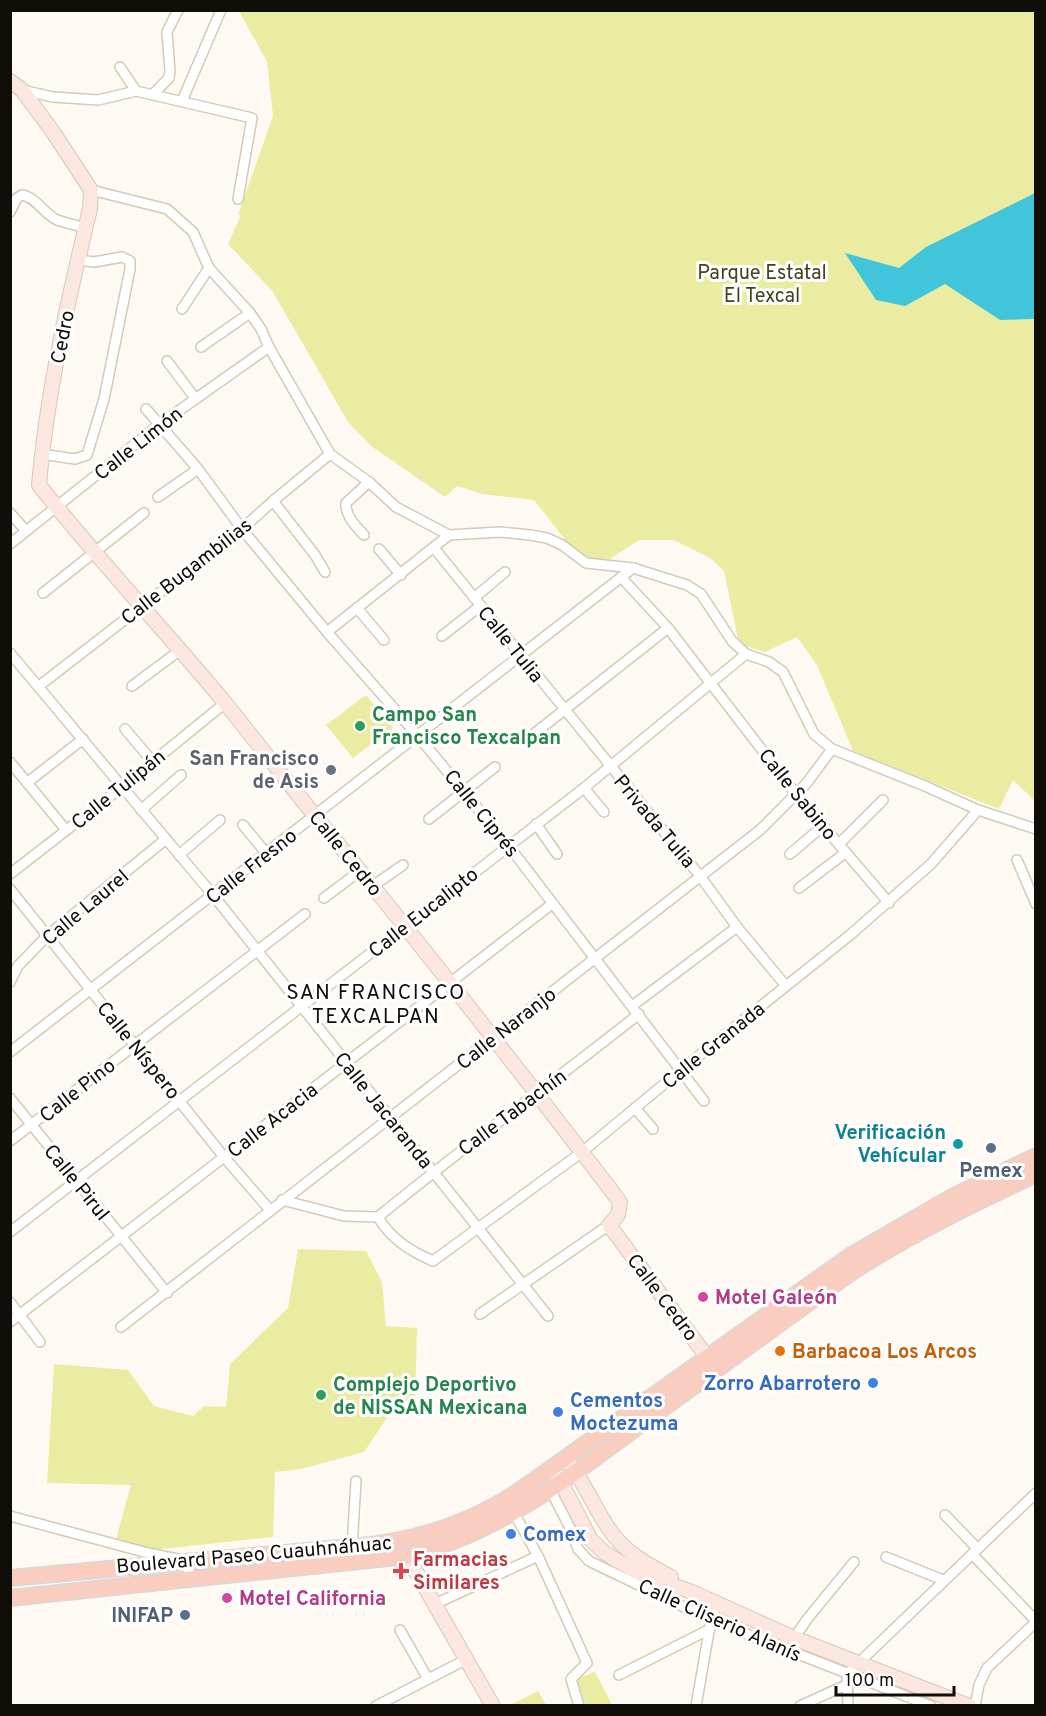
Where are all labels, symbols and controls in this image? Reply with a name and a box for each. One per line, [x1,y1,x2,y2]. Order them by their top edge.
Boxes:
park label: Parque Estatal El Texcal [697,261,827,310]
street label: Cedro [46,308,82,366]
street label: Calle Limón [90,402,189,487]
street label: Calle Bugambilias [116,513,258,632]
street label: Calle Tulia [471,601,548,689]
place label: Campo San Francisco Texcalpan [372,703,561,752]
marker: Campo San Francisco Texcalpan [353,719,367,733]
street label: Calle Sabino [751,744,841,847]
street label: Calle Tulipán [67,745,172,837]
place label: San Francisco de Asis [189,747,319,796]
marker: San Francisco de Asis [324,763,338,777]
street label: Calle Ciprés [437,765,524,864]
street label: Privada Tulia [607,770,700,875]
street label: Calle Cedro [302,806,387,903]
street label: Calle Fresno [201,824,303,911]
street label: Calle Eucalipto [364,862,485,965]
street label: Calle Laurel [37,865,135,952]
district label: SAN FRANCISCO TEXCALPAN [286,980,466,1031]
street label: Calle Naranjo [452,982,563,1077]
street label: Calle Níspero [90,997,185,1106]
street label: Calle Granada [657,997,771,1096]
street label: Calle Jacaranda [327,1047,438,1175]
street label: Calle Pino [35,1054,122,1129]
street label: Calle Tabachín [454,1064,573,1163]
street label: Calle Acacia [223,1078,324,1165]
place label: Verificación Vehícular [835,1121,947,1170]
marker: Verificación Vehícular [951,1137,965,1151]
street label: Calle Pirul [37,1140,114,1227]
marker: Pemex [984,1141,998,1155]
place label: Pemex [959,1159,1023,1185]
street label: Calle Cedro [620,1249,703,1347]
place label: Motel Galeón [715,1286,837,1312]
marker: Motel Galeón [696,1290,710,1304]
place label: Barbacoa Los Arcos [792,1340,977,1366]
marker: Barbacoa Los Arcos [773,1344,787,1358]
place label: Zorro Abarrotero [704,1372,861,1398]
place label: Complejo Deportivo de NISSAN Mexicana [333,1373,527,1422]
marker: Zorro Abarrotero [866,1376,880,1390]
marker: Complejo Deportivo de NISSAN Mexicana [314,1388,328,1402]
place label: Cementos Moctezuma [570,1389,678,1438]
marker: Cementos Moctezuma [551,1405,565,1419]
place label: Comex [523,1523,587,1549]
marker: Comex [504,1527,518,1541]
street label: Boulevard Paseo Cuauhnáhuac [115,1531,393,1581]
place label: Farmacias Similares [413,1548,508,1597]
marker: Farmacias Similares [394,1564,408,1578]
street label: Calle Cliserio Alanís [634,1574,805,1669]
place label: Motel California [239,1587,386,1613]
marker: Motel California [220,1591,234,1605]
place label: INIFAP [111,1604,173,1630]
marker: INIFAP [178,1608,192,1622]
scale bar [836,1659,954,1697]
text: 100 m [845,1670,894,1693]

